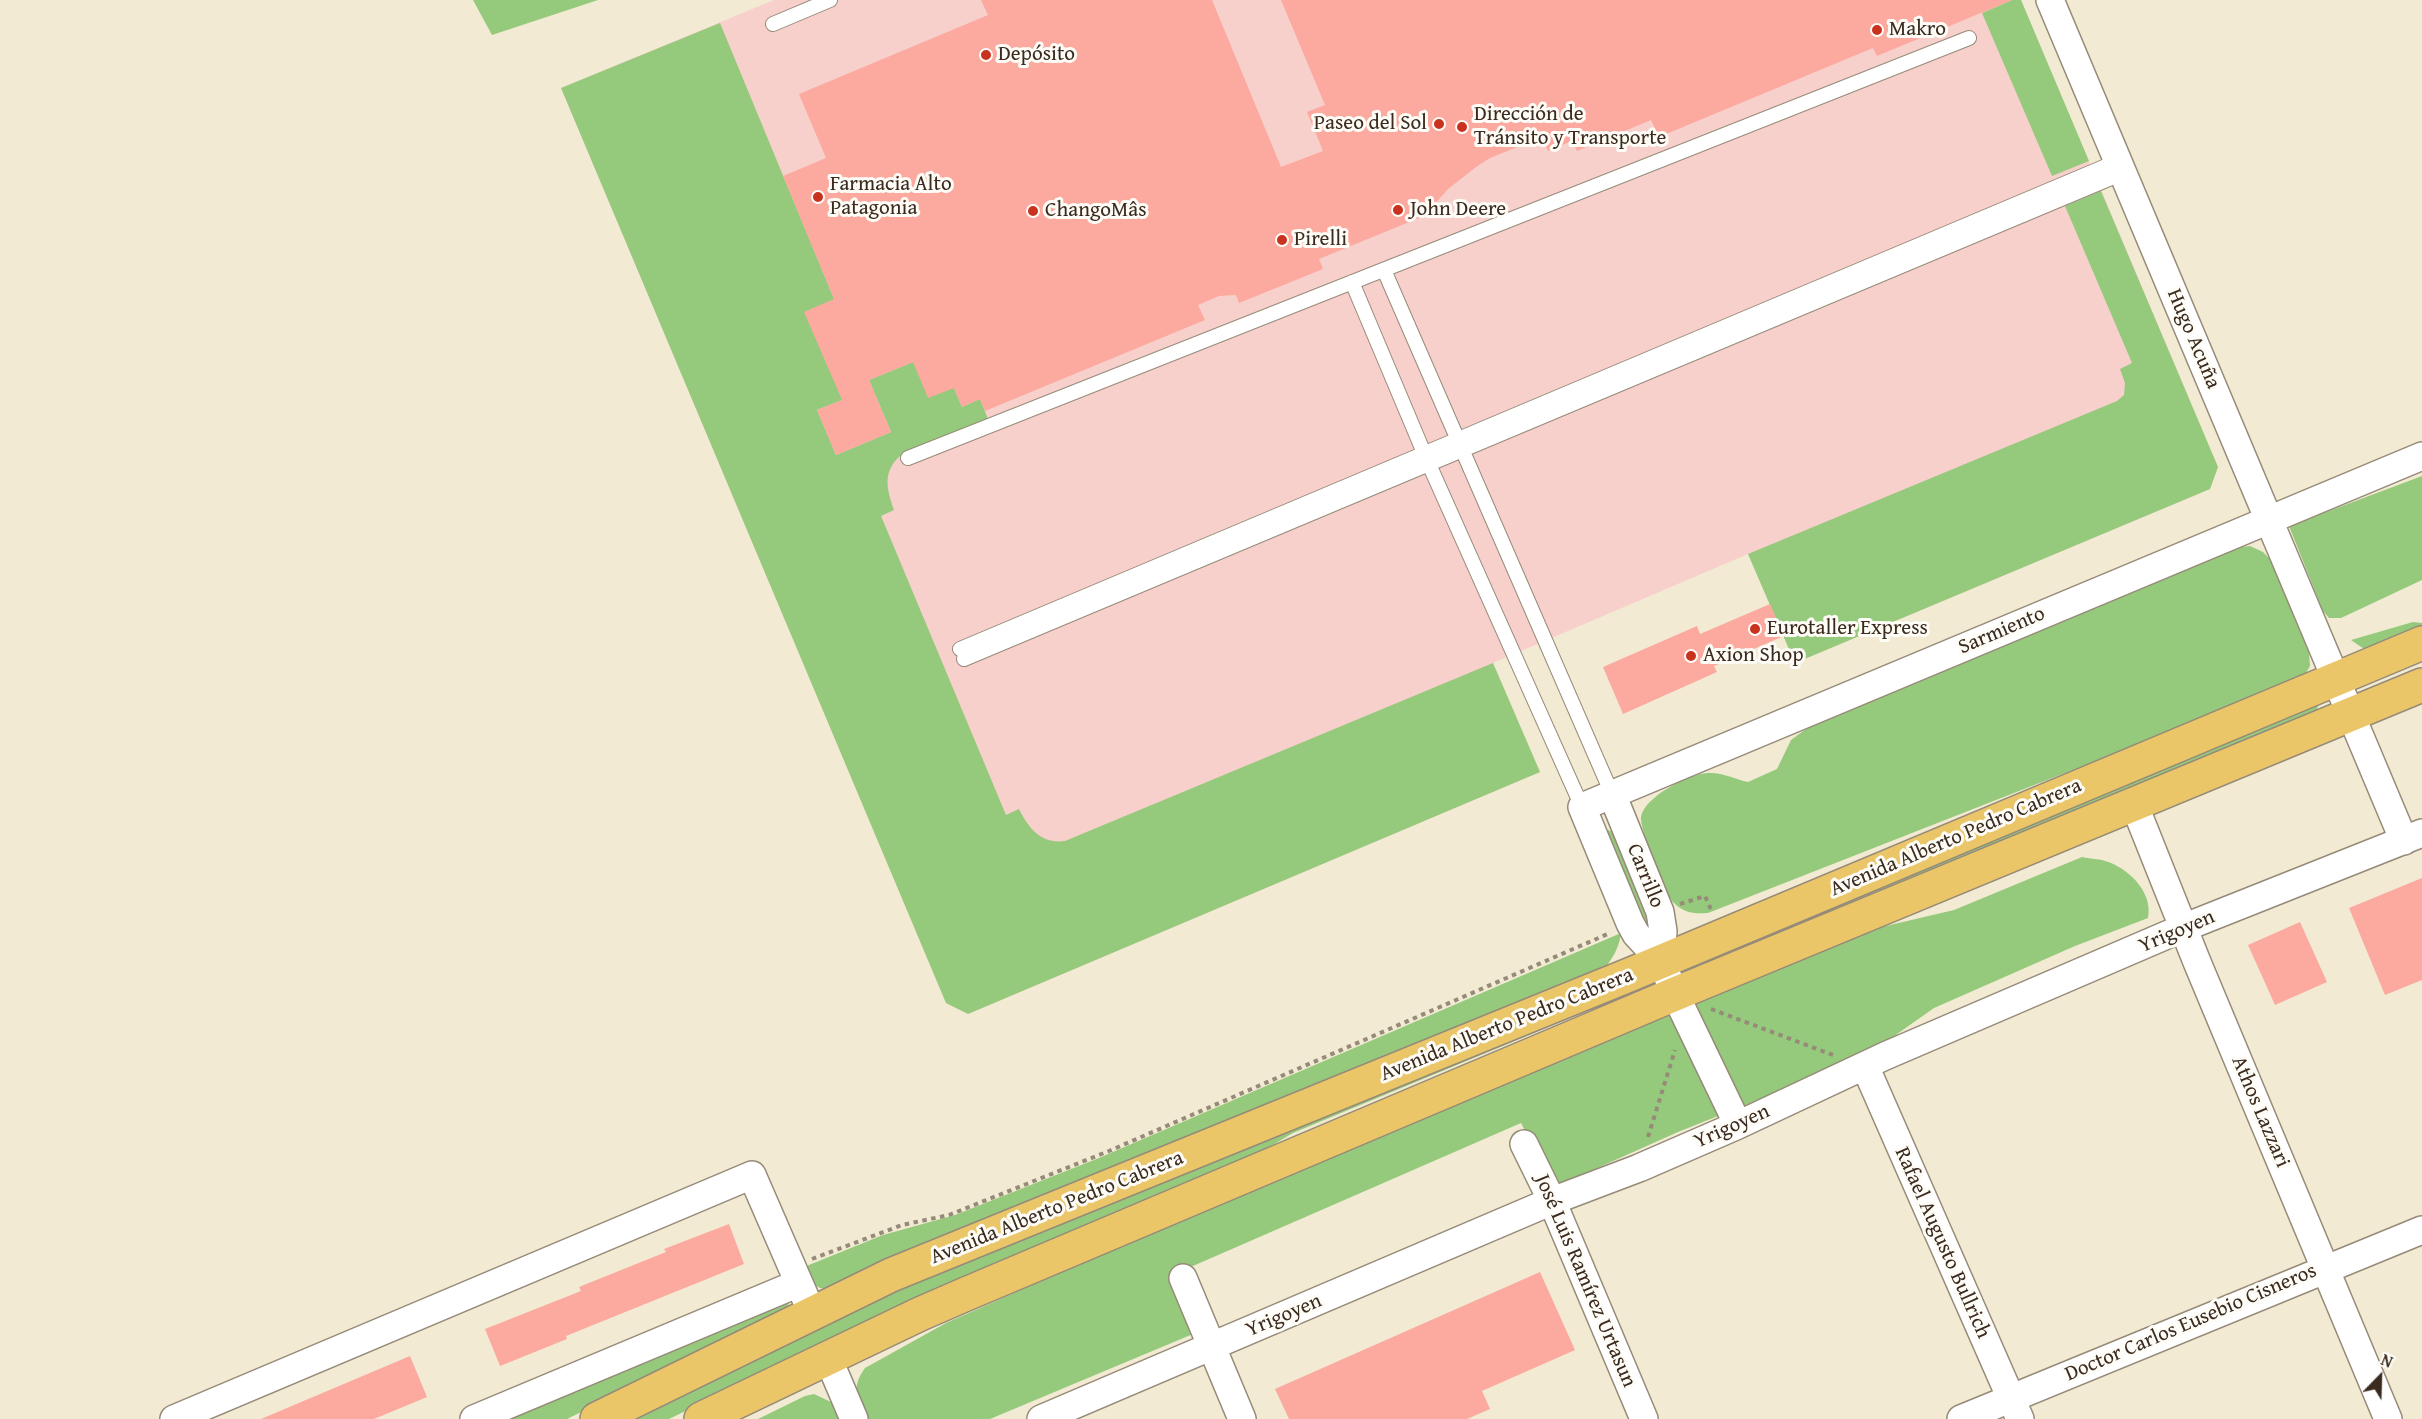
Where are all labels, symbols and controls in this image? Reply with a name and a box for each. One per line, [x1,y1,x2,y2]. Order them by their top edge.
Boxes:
place label: Makro [1889,17,1946,43]
marker: Makro [1870,23,1884,37]
place label: Depósito [998,42,1075,68]
marker: Depósito [979,48,993,62]
place label: Dirección de Tránsito y Transporte [1474,102,1666,152]
place label: Paseo del Sol [1314,111,1427,137]
marker: Paseo del Sol [1432,117,1446,131]
marker: Dirección de Tránsito y Transporte [1455,120,1469,134]
place label: Farmacia Alto Patagonia [830,172,952,222]
marker: Farmacia Alto Patagonia [811,190,825,204]
place label: John Deere [1410,197,1506,223]
place label: ChangoMâs [1045,198,1147,224]
marker: John Deere [1391,203,1405,217]
marker: ChangoMâs [1026,204,1040,218]
place label: Pirelli [1294,227,1347,253]
marker: Pirelli [1275,233,1289,247]
street label: Hugo Acuña [2161,285,2225,393]
street label: Sarmiento [1955,601,2049,661]
place label: Eurotaller Express [1767,616,1928,642]
marker: Eurotaller Express [1748,622,1762,636]
place label: Axion Shop [1703,643,1804,669]
marker: Axion Shop [1684,649,1698,663]
street label: Avenida Alberto Pedro Cabrera [1827,774,2085,902]
street label: Carrillo [1621,840,1669,912]
street label: Yrigoyen [2135,905,2219,959]
street label: Avenida Alberto Pedro Cabrera [1377,963,1637,1087]
street label: Athos Lazzari [2225,1052,2295,1172]
street label: Yrigoyen [1690,1099,1774,1155]
street label: Rafael Augusto Bullrich [1889,1144,1995,1342]
street label: Avenida Alberto Pedro Cabrera [927,1146,1187,1270]
street label: José Luis Ramírez Urtasun [1529,1171,1641,1391]
street label: Doctor Carlos Eusebio Cisneros [2061,1259,2321,1387]
street label: Yrigoyen [1242,1289,1326,1343]
north arrow [2350,1347,2410,1407]
text: N [2377,1347,2397,1374]

